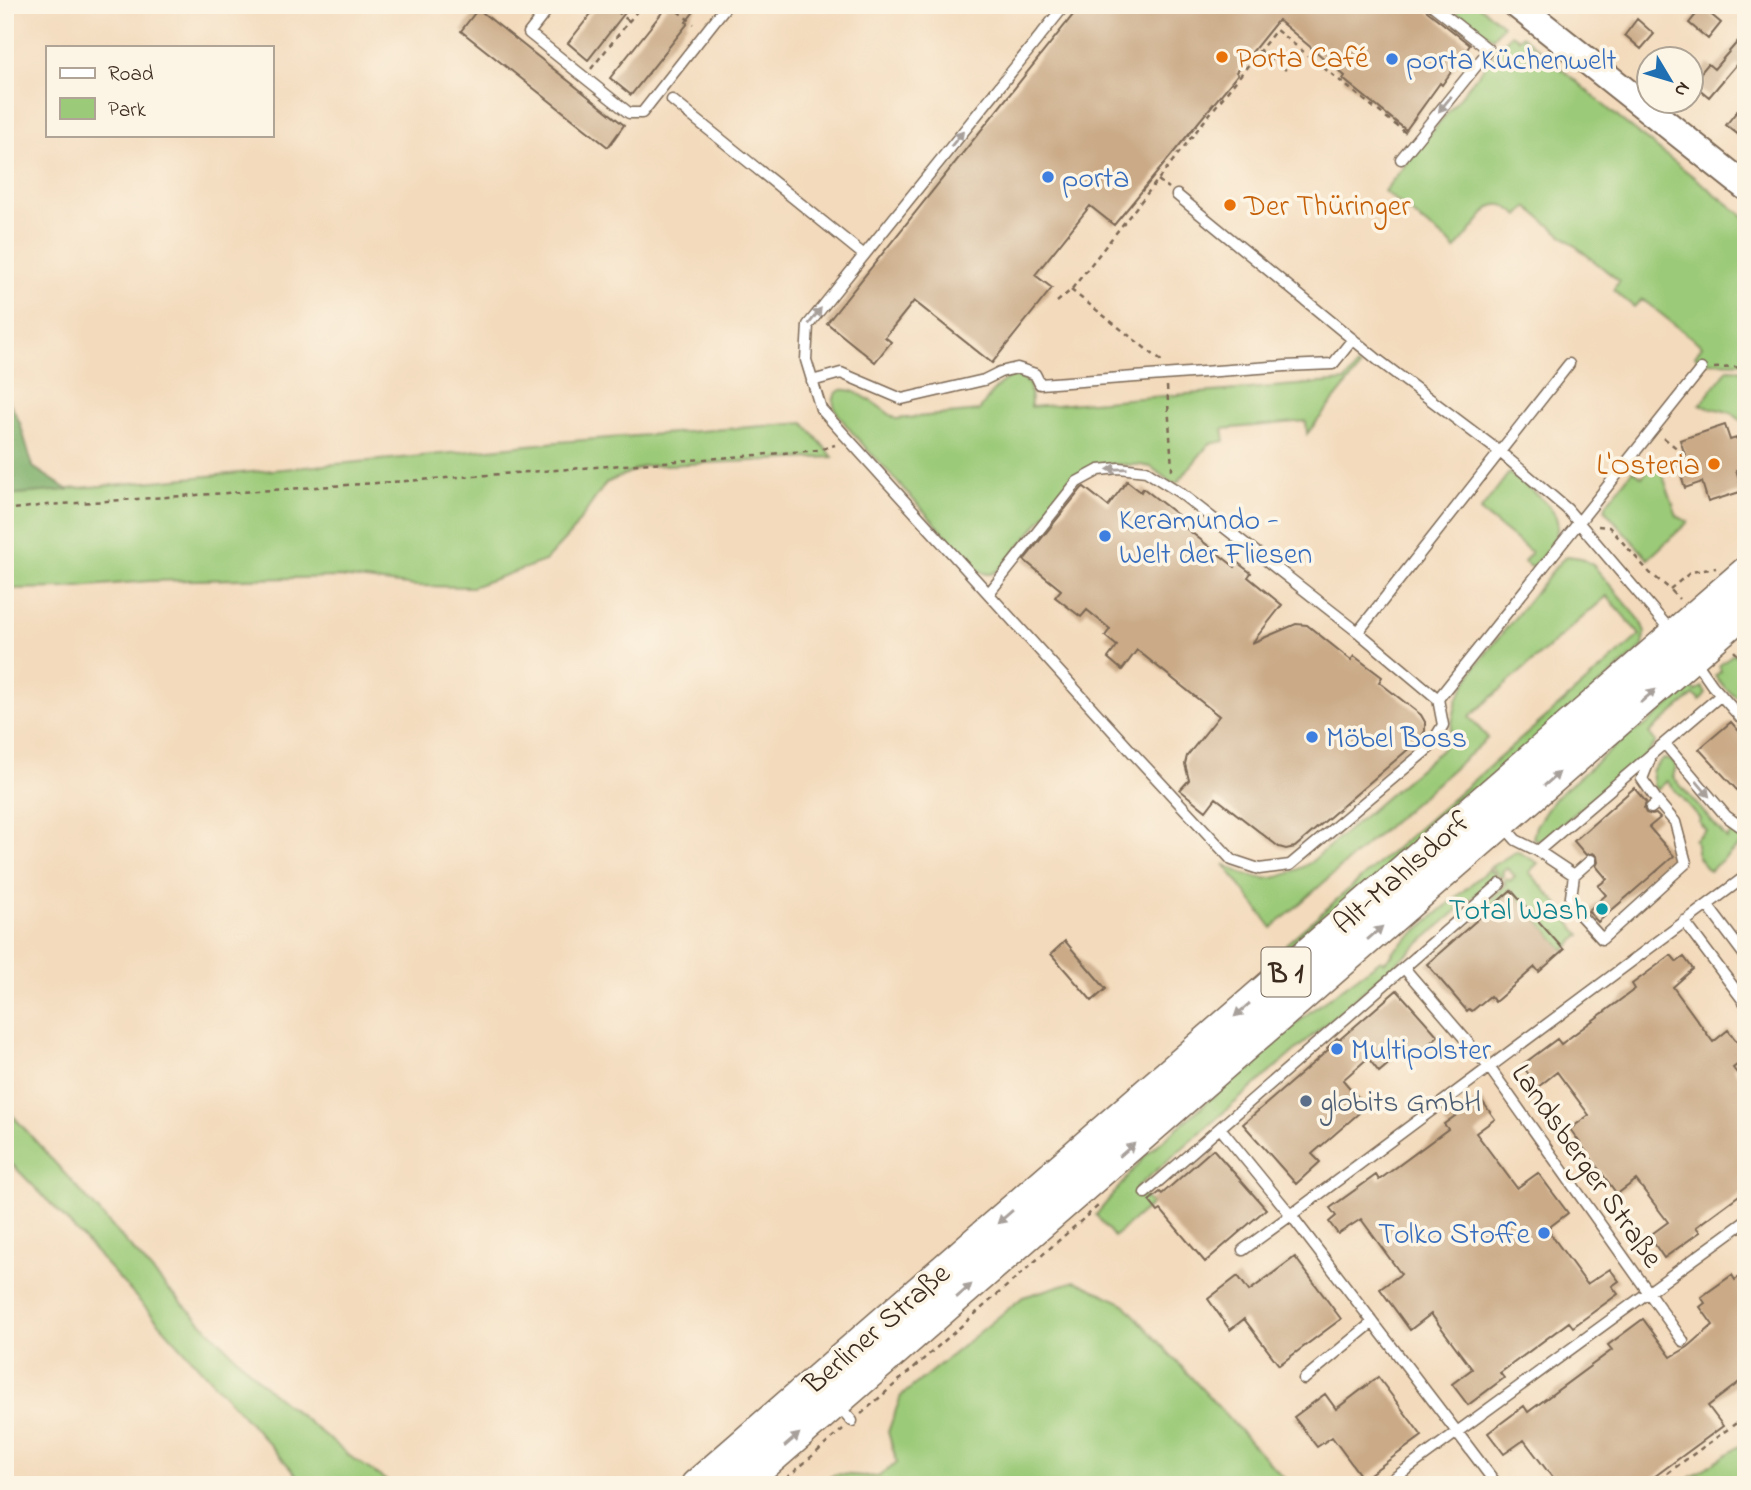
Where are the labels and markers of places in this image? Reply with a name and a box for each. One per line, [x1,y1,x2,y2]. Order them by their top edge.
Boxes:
place label: Porta Café [1236,38,1369,82]
place label: porta Küchenwelt [1406,40,1617,84]
marker: Porta Café [1214,49,1230,65]
marker: porta Küchenwelt [1384,51,1400,67]
place label: porta [1062,158,1130,202]
marker: porta [1040,169,1056,185]
place label: Der Thüringer [1243,186,1411,230]
marker: Der Thüringer [1222,197,1238,213]
place label: L'Osteria [1596,445,1700,489]
marker: L'Osteria [1706,456,1722,472]
place label: Keramundo - Welt der Fliesen [1119,500,1312,578]
marker: Keramundo - Welt der Fliesen [1097,528,1113,544]
place label: Möbel Boss [1326,718,1467,762]
marker: Möbel Boss [1304,729,1320,745]
place label: Total Wash [1449,890,1588,934]
marker: Total Wash [1594,901,1610,917]
place label: Multipolster [1351,1030,1492,1074]
marker: Multipolster [1329,1041,1345,1057]
place label: globits GmbH [1319,1082,1482,1126]
marker: globits GmbH [1298,1093,1314,1109]
place label: Tolko Stoffe [1378,1214,1531,1258]
marker: Tolko Stoffe [1536,1225,1552,1241]

